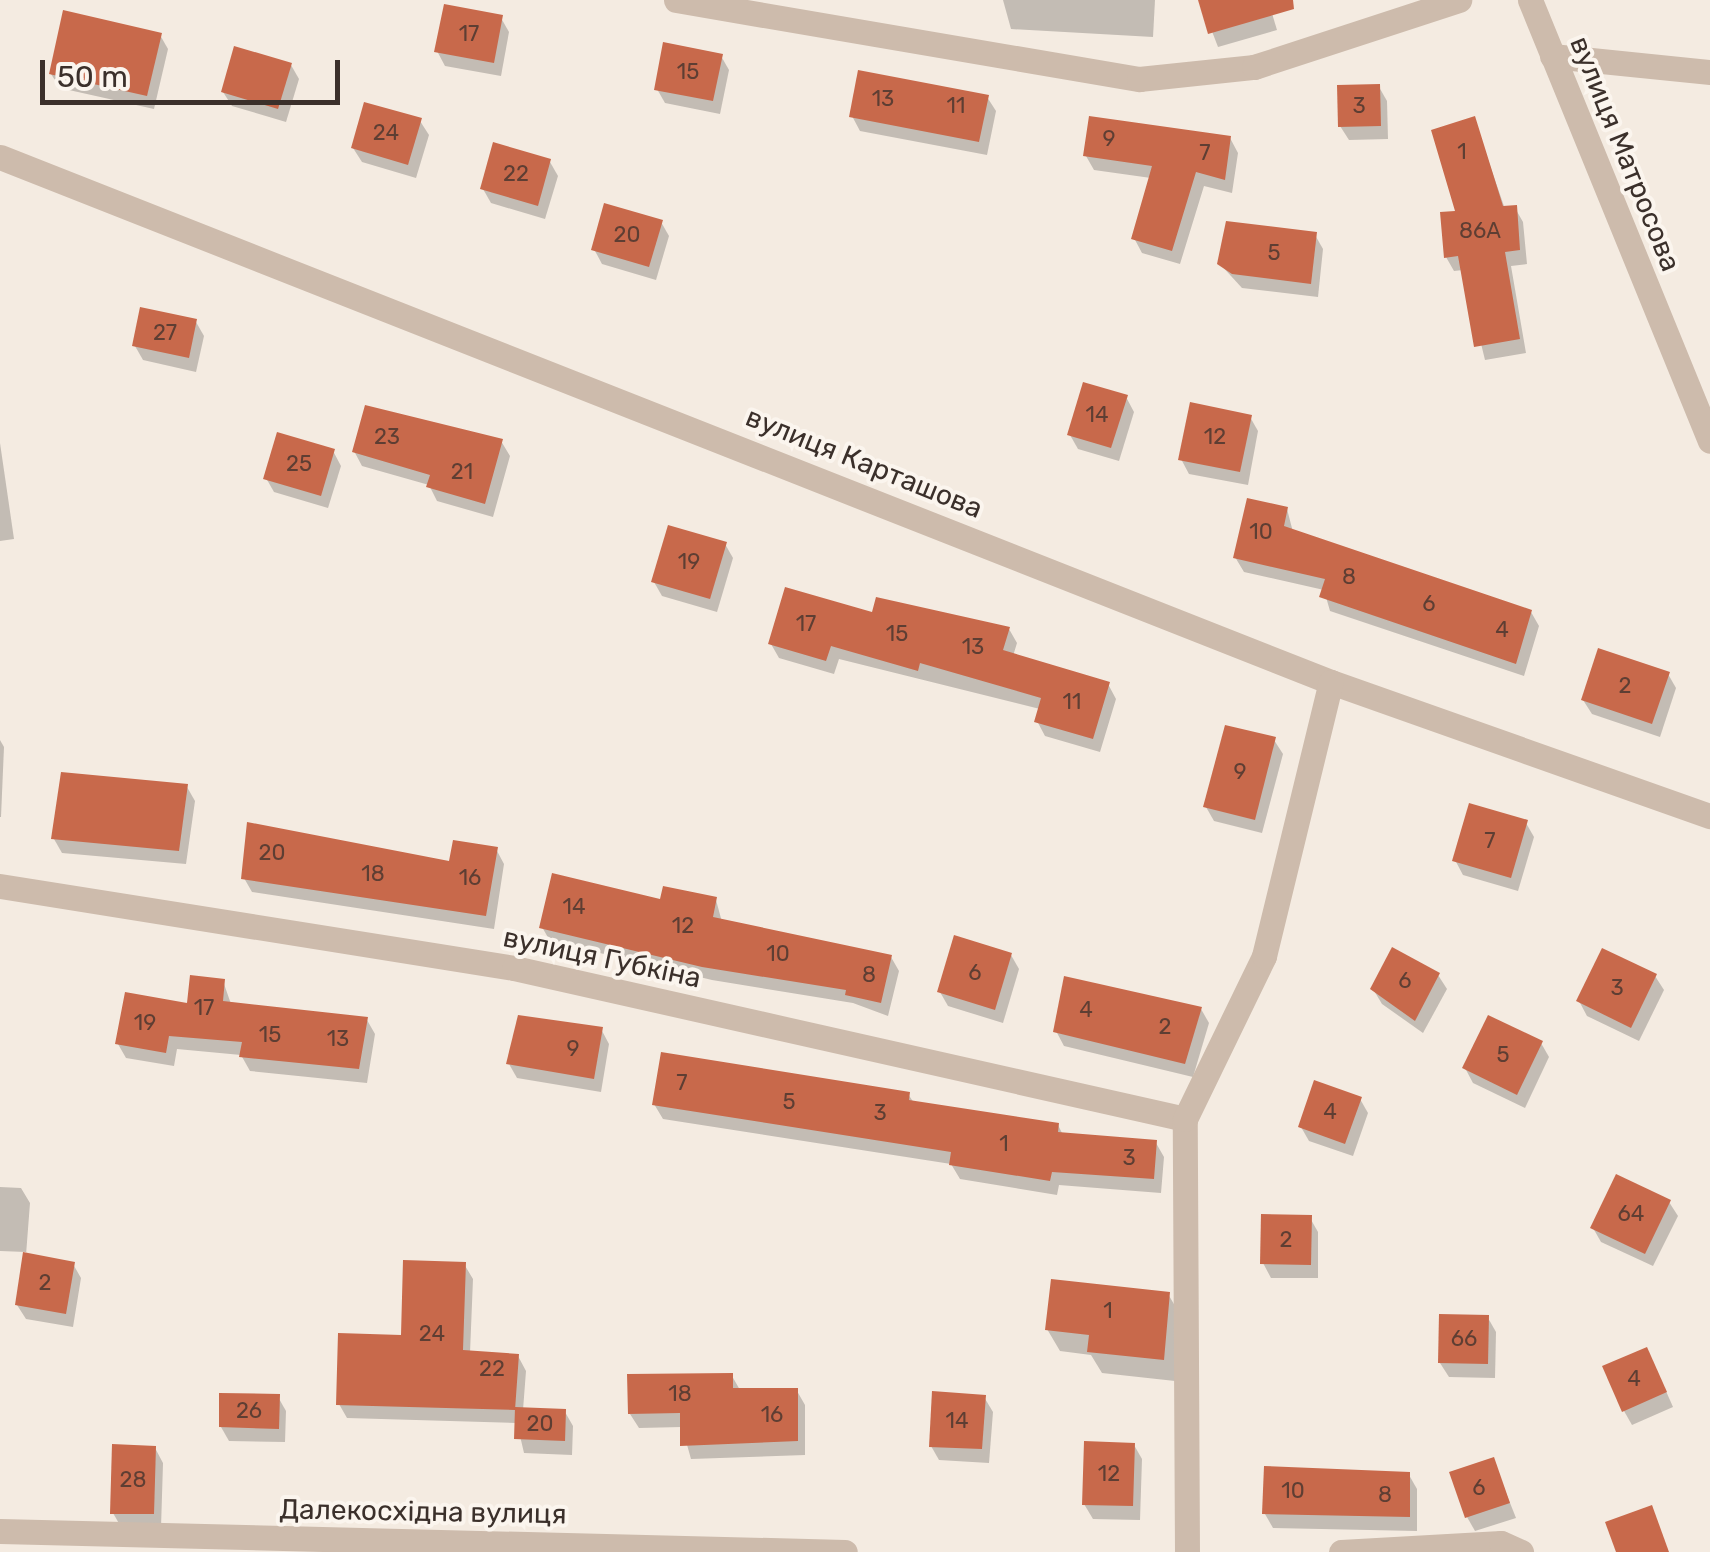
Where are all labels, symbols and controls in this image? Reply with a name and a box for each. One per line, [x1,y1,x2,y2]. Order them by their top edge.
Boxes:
house number: 17 [459,21,479,47]
street label: вулиця Матросова [1563,32,1687,276]
scale bar [45,40,345,102]
text: 50 m [57,59,128,95]
house number: 15 [677,59,699,85]
house number: 13 [872,86,894,112]
house number: 11 [947,93,965,119]
house number: 3 [1352,93,1366,119]
house number: 24 [373,120,399,146]
house number: 9 [1102,126,1116,152]
house number: 1 [1457,139,1467,165]
house number: 7 [1199,140,1211,166]
house number: 22 [503,161,529,187]
house number: 86А [1459,218,1501,244]
house number: 20 [614,222,640,248]
house number: 5 [1267,240,1281,266]
house number: 27 [153,320,177,346]
street label: вулиця Карташова [741,400,987,526]
house number: 14 [1085,402,1109,428]
house number: 23 [374,424,400,450]
house number: 12 [1204,424,1226,450]
house number: 25 [286,451,312,477]
house number: 21 [451,459,473,485]
house number: 10 [1249,519,1273,545]
house number: 19 [678,549,700,575]
house number: 8 [1342,564,1356,590]
house number: 6 [1422,591,1436,617]
house number: 17 [796,611,816,637]
house number: 4 [1495,617,1509,643]
house number: 15 [886,621,908,647]
house number: 13 [962,634,984,660]
house number: 2 [1619,673,1631,699]
house number: 11 [1063,689,1081,715]
house number: 9 [1233,759,1247,785]
house number: 7 [1484,828,1496,854]
house number: 20 [259,840,285,866]
house number: 18 [361,861,385,887]
house number: 16 [459,865,481,891]
house number: 14 [562,894,586,920]
house number: 12 [672,913,694,939]
street label: вулиця Губкіна [500,921,704,995]
house number: 10 [766,941,790,967]
house number: 6 [968,960,982,986]
house number: 8 [862,962,876,988]
house number: 6 [1398,968,1412,994]
house number: 3 [1610,975,1624,1001]
house number: 17 [194,995,214,1021]
house number: 4 [1079,997,1093,1023]
house number: 19 [134,1010,156,1036]
house number: 2 [1159,1014,1171,1040]
house number: 15 [259,1022,281,1048]
house number: 13 [327,1026,349,1052]
house number: 9 [566,1036,580,1062]
house number: 5 [1496,1042,1510,1068]
house number: 7 [676,1070,688,1096]
house number: 5 [782,1089,796,1115]
house number: 4 [1323,1099,1337,1125]
house number: 3 [873,1100,887,1126]
house number: 1 [999,1131,1009,1157]
house number: 3 [1122,1145,1136,1171]
house number: 64 [1618,1201,1644,1227]
house number: 2 [1280,1227,1292,1253]
house number: 2 [39,1270,51,1296]
house number: 1 [1103,1298,1113,1324]
house number: 24 [419,1321,445,1347]
house number: 66 [1451,1326,1477,1352]
house number: 22 [479,1356,505,1382]
house number: 4 [1627,1366,1641,1392]
house number: 18 [668,1381,692,1407]
house number: 26 [236,1398,262,1424]
house number: 16 [761,1402,783,1428]
house number: 14 [945,1408,969,1434]
house number: 20 [527,1411,553,1437]
house number: 12 [1098,1461,1120,1487]
house number: 28 [120,1467,146,1493]
house number: 6 [1472,1475,1486,1501]
house number: 10 [1281,1478,1305,1504]
house number: 8 [1378,1482,1392,1508]
street label: Далекосхідна вулиця [279,1493,567,1531]

